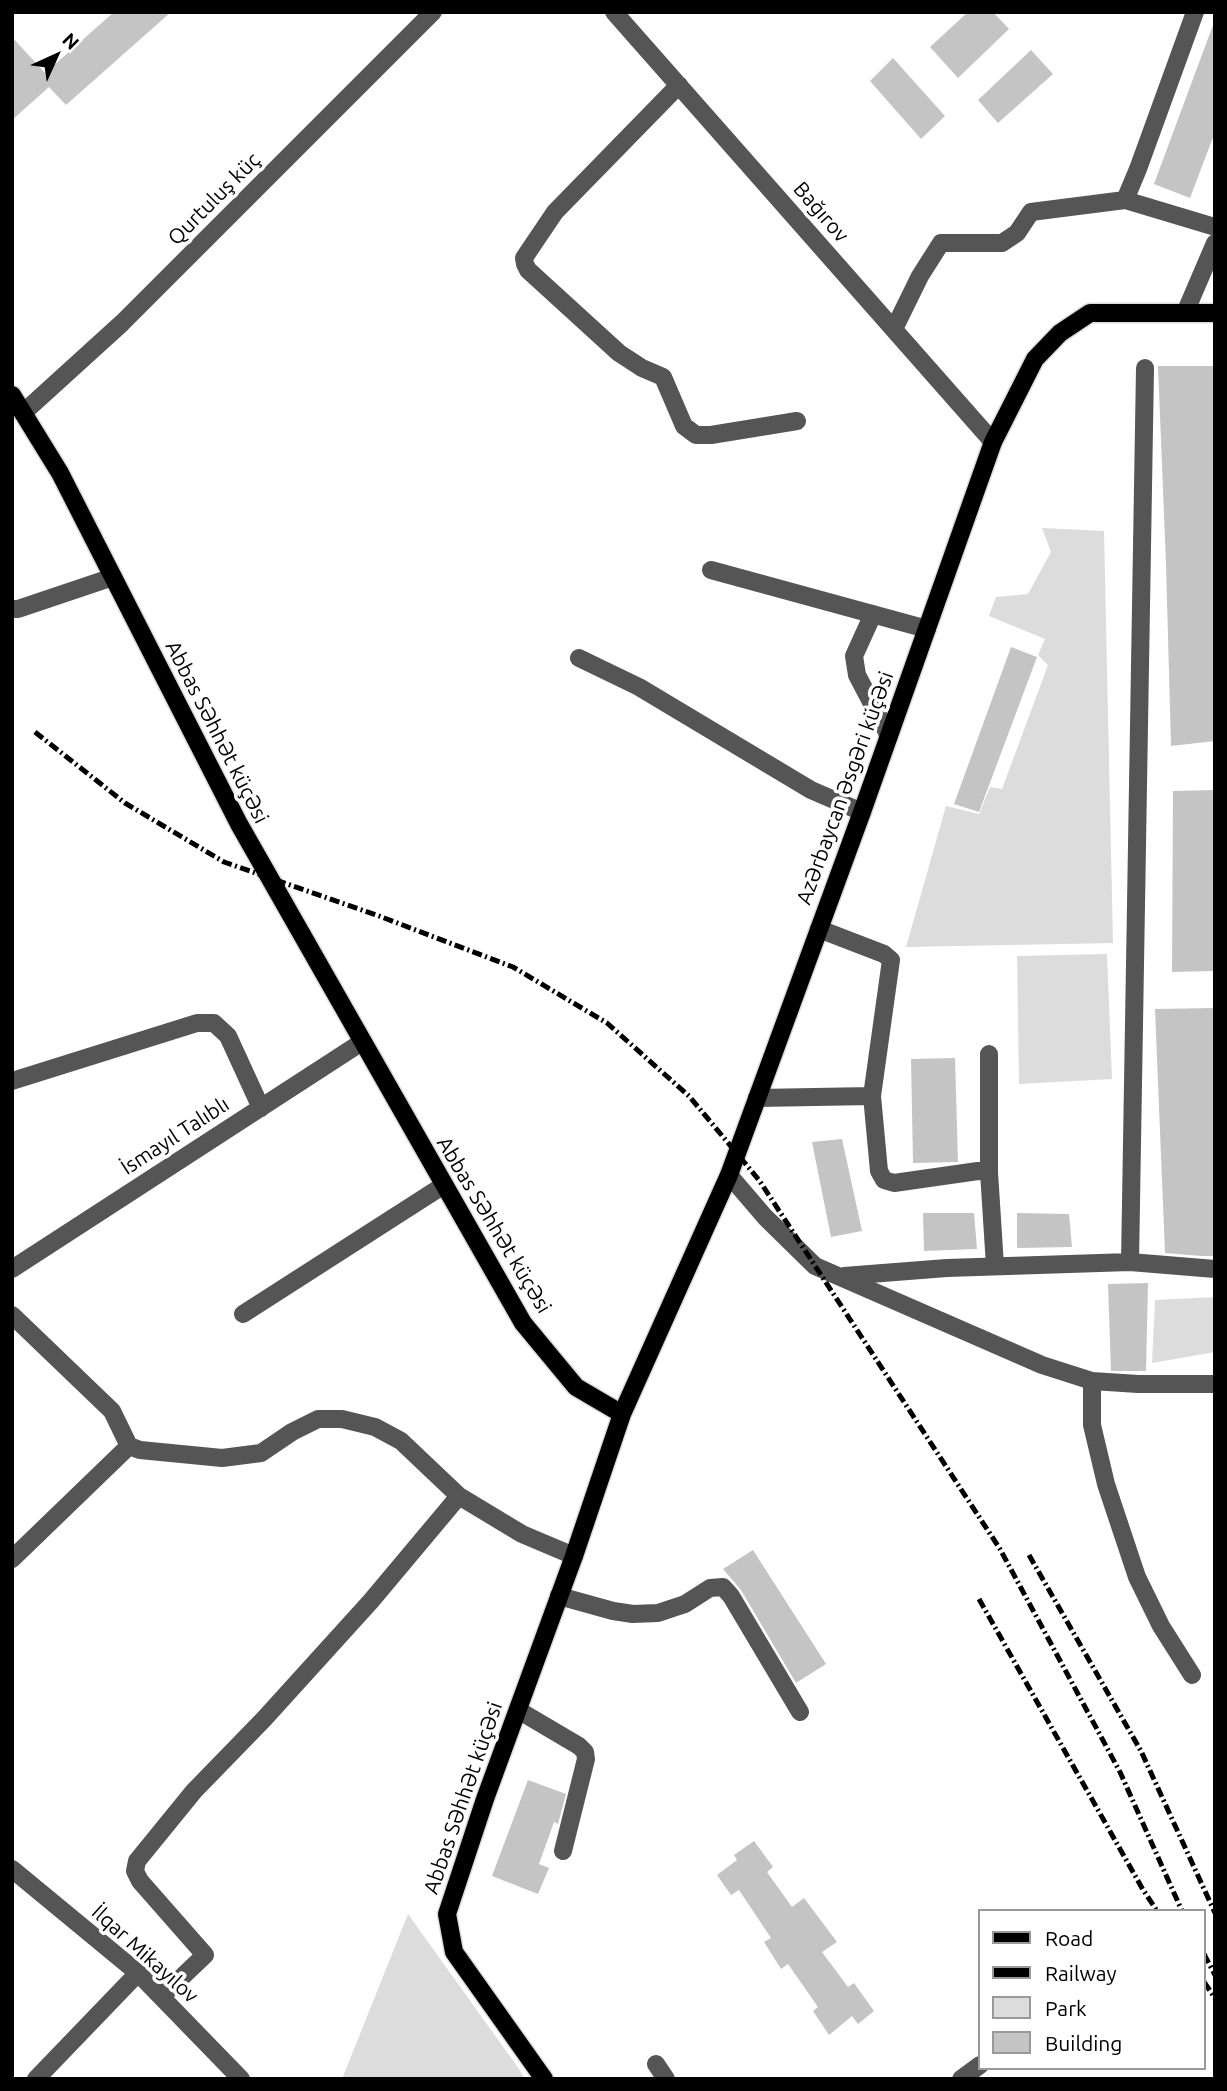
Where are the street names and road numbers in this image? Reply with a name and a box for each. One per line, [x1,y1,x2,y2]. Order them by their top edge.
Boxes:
street label: Qurtuluş küç [163,148,265,250]
street label: Bağırov [788,177,854,247]
street label: Abbas Səhhət küçəsi [160,637,274,827]
street label: Azərbaycan əsgəri küçəsi [791,668,899,908]
street label: İsmayıl Talıblı [116,1092,234,1180]
street label: Abbas Səhhət küçəsi [431,1132,557,1318]
street label: Abbas Səhhət küçəsi [418,1699,508,1897]
street label: İlqar Mikayılov [87,1900,203,2008]

